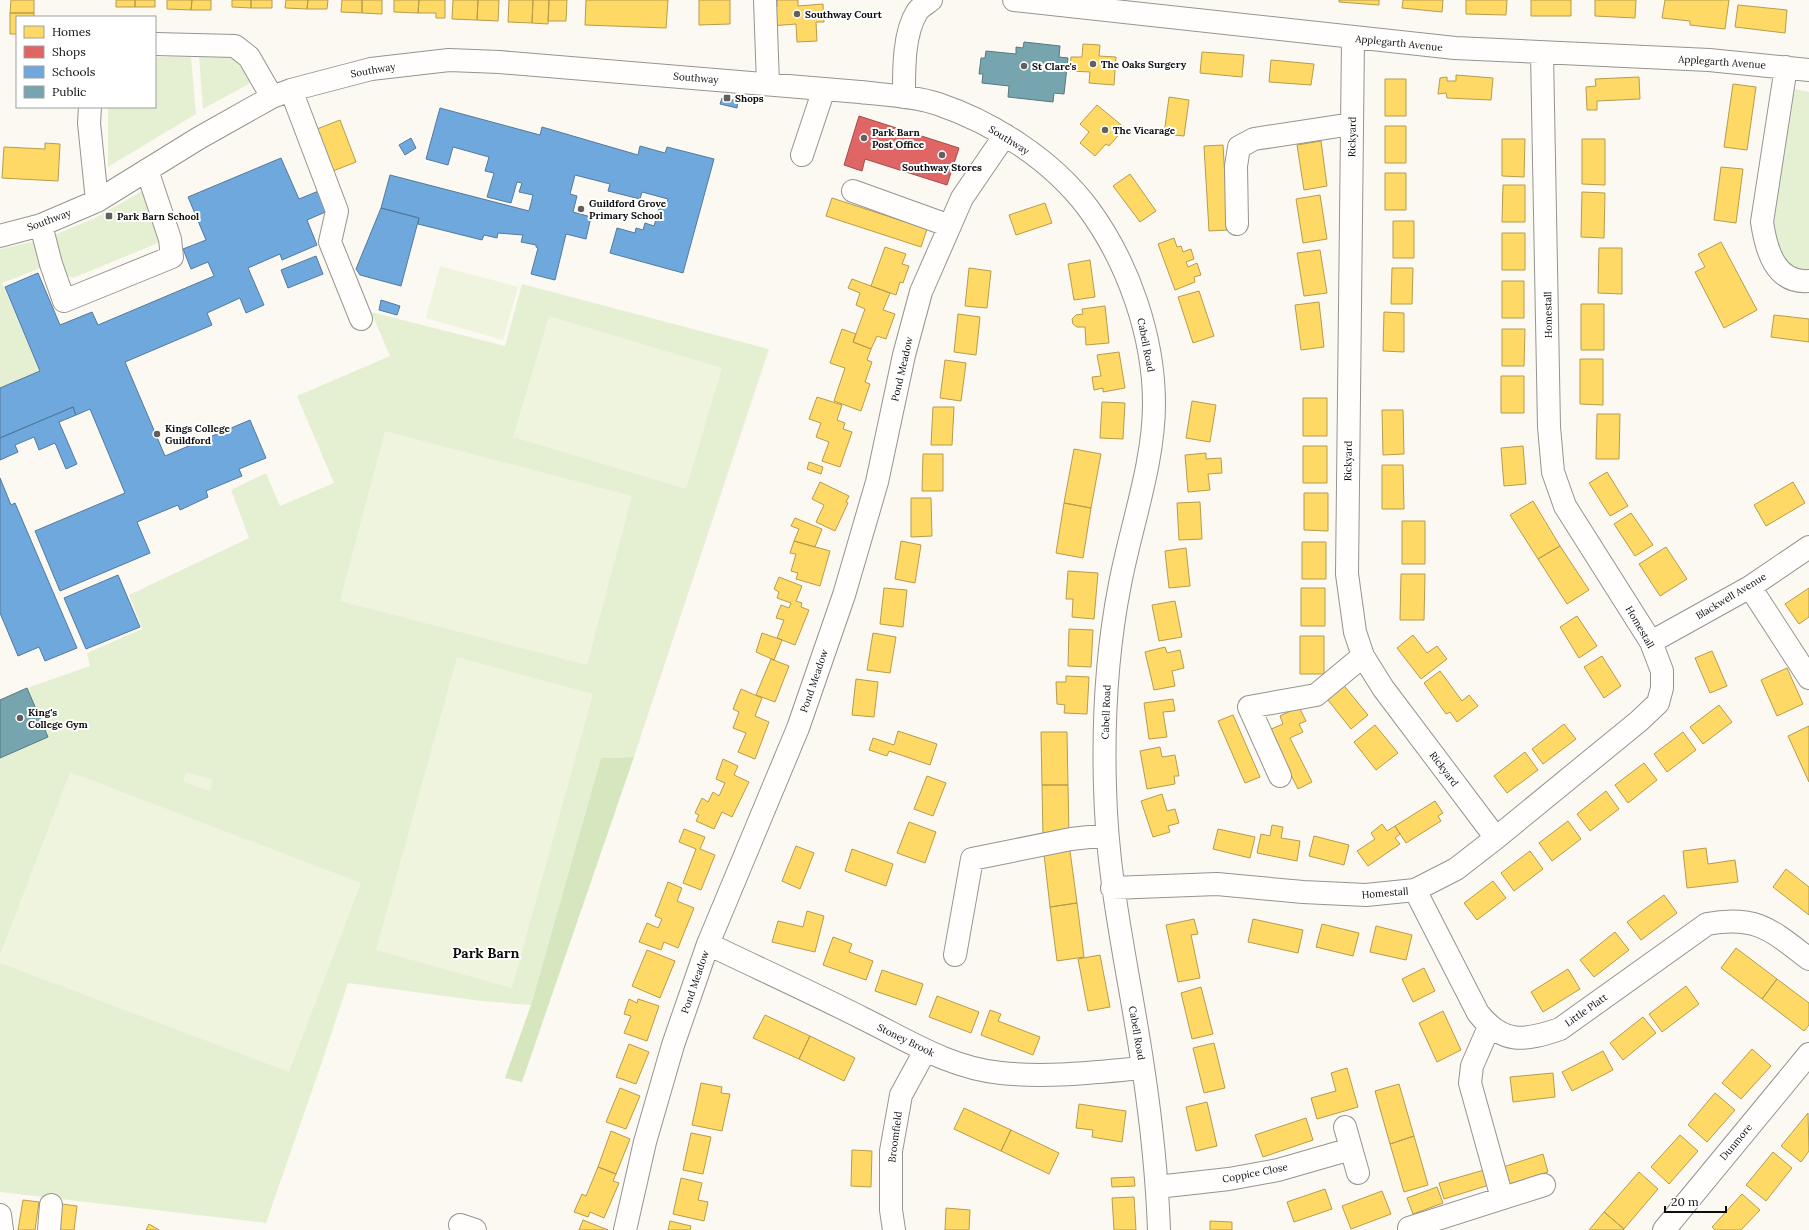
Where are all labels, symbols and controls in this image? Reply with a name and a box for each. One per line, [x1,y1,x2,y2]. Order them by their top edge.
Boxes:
place label: Southway Court [805,8,883,21]
marker: Southway Court [792,9,802,19]
legend [16,16,156,108]
text: Homes [52,24,91,39]
street label: Applegarth Avenue [1354,32,1444,54]
text: Shops [52,44,86,59]
street label: Applegarth Avenue [1677,52,1767,72]
place label: The Oaks Surgery [1101,58,1187,71]
marker: The Oaks Surgery [1088,59,1098,69]
street label: Southway [349,60,397,80]
place label: St Clare's [1032,60,1077,73]
marker: St Clare's [1019,61,1029,71]
text: Schools [52,64,96,79]
street label: Southway [673,70,720,87]
text: Public [52,84,86,99]
place label: Shops [735,92,764,105]
marker: Shops [722,93,732,103]
street label: Rickyard [1345,117,1359,157]
street label: Southway [986,122,1032,158]
place label: The Vicarage [1113,124,1176,137]
marker: The Vicarage [1100,125,1110,135]
place label: Park Barn Post Office [872,126,925,151]
marker: Park Barn Post Office [859,133,869,143]
marker: Southway Stores [937,150,947,160]
place label: Southway Stores [902,161,982,174]
place label: Guildford Grove Primary School [589,197,667,222]
marker: Guildford Grove Primary School [576,204,586,214]
street label: Southway [25,206,73,234]
place label: Park Barn School [117,210,199,223]
marker: Park Barn School [104,211,114,221]
street label: Homestall [1541,291,1555,339]
street label: Cabell Road [1134,317,1158,373]
street label: Pond Meadow [888,335,916,403]
place label: Kings College Guildford [165,422,230,447]
marker: Kings College Guildford [152,429,162,439]
street label: Rickyard [1341,441,1355,481]
street label: Blackwell Avenue [1693,570,1769,622]
street label: Homestall [1623,603,1657,651]
street label: Pond Meadow [797,648,831,714]
street label: Cabell Road [1099,684,1113,740]
place label: King's College Gym [28,706,89,731]
marker: King's College Gym [15,713,25,723]
street label: Rickyard [1427,749,1461,789]
street label: Homestall [1361,884,1409,902]
district label: Park Barn [453,944,520,962]
street label: Pond Meadow [678,949,712,1015]
street label: Little Platt [1562,991,1610,1029]
street label: Cabell Road [1126,1005,1148,1061]
street label: Stoney Brook [875,1021,937,1060]
street label: Broomfield [885,1111,905,1163]
street label: Dunmore [1717,1121,1755,1163]
street label: Coppice Close [1221,1160,1289,1186]
scale bar [1665,1188,1726,1214]
text: 20 m [1671,1194,1699,1209]

